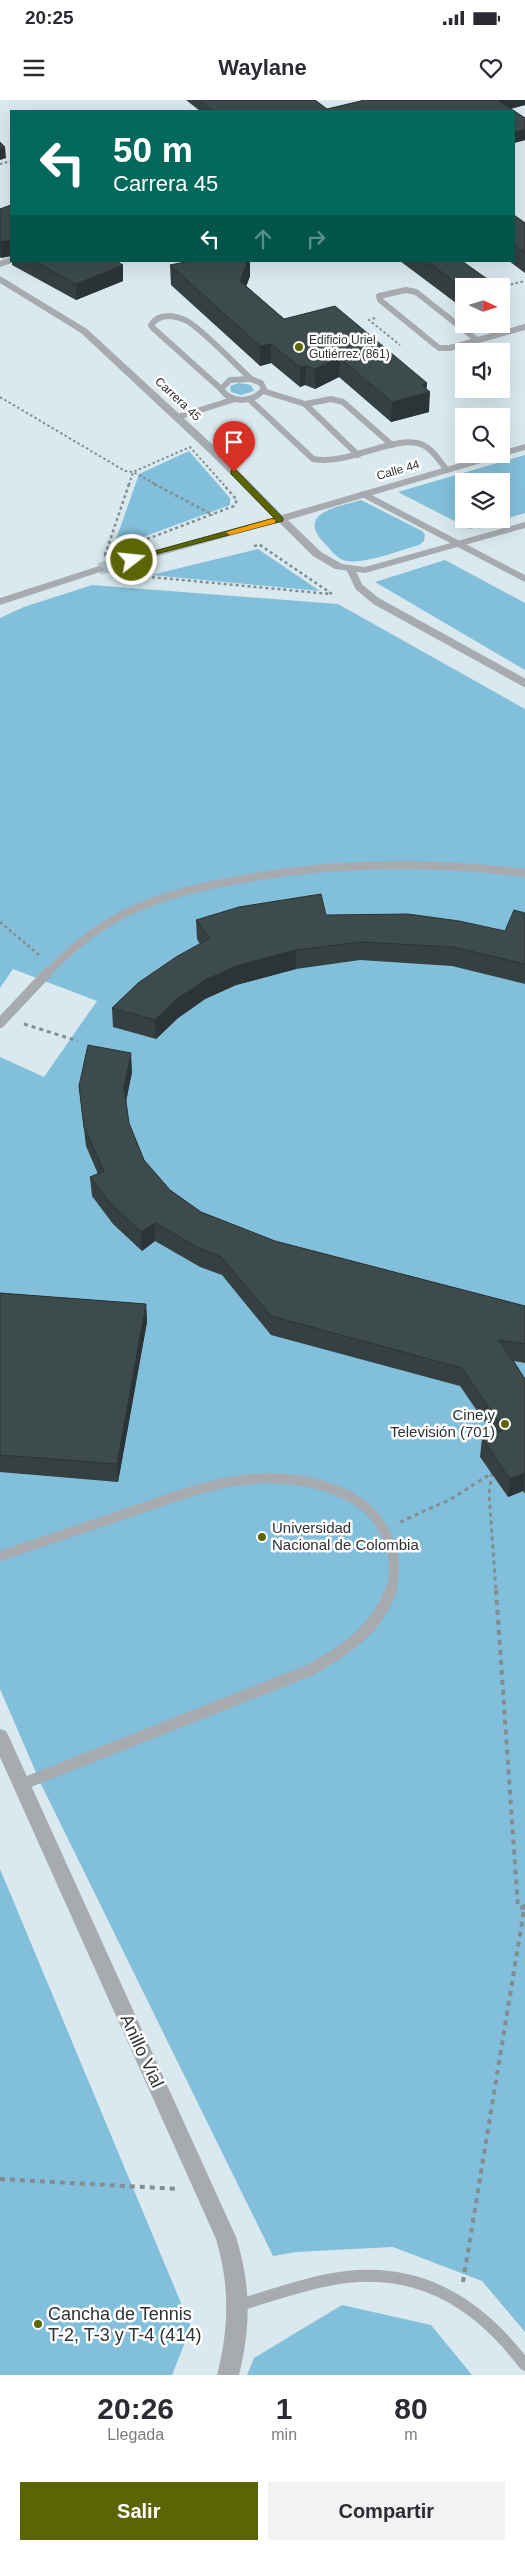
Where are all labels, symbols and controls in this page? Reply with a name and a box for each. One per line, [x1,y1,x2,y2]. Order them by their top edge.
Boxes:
text: 20:25 [25,7,74,28]
icon: menu [20,54,48,82]
icon: heart [477,54,505,82]
text: Waylane [218,55,307,80]
icon: left [30,130,95,195]
text: 50 m [113,130,193,169]
text: Carrera 45 [113,171,218,196]
icon: left [196,225,224,253]
icon: ahead [249,225,277,253]
icon: right [302,225,330,253]
north arrow [455,278,510,332]
map controls [455,278,510,528]
place label: Edificio Uriel Gutiérrez (861) [309,333,390,361]
marker: Edificio Uriel Gutiérrez (861) [293,341,305,353]
button: sound [455,343,510,398]
street label: Carrera 45 [152,374,204,424]
button: search [455,408,510,463]
pin [213,421,255,472]
icon: arrive [220,428,248,456]
street label: Calle 44 [375,457,421,483]
button: layers [455,473,510,528]
position arrow [105,533,157,585]
place label: Cine y Televisión (701) [390,1406,495,1440]
marker: Cine y Televisión (701) [499,1418,511,1430]
place label: Universidad Nacional de Colombia [272,1519,419,1553]
marker: Universidad Nacional de Colombia [256,1531,268,1543]
street label: Anillo Vial [116,2011,168,2091]
place label: Cancha de Tennis T-2, T-3 y T-4 (414) [48,2304,201,2345]
marker: Cancha de Tennis T-2, T-3 y T-4 (414) [32,2318,44,2330]
text: 20:26 [97,2392,174,2425]
text: 1 [276,2392,293,2425]
text: 80 [394,2392,428,2425]
text: Llegada [107,2426,164,2443]
text: min [271,2426,297,2443]
text: m [404,2426,418,2443]
button: Salir [20,2482,258,2540]
button: Compartir [268,2482,505,2540]

